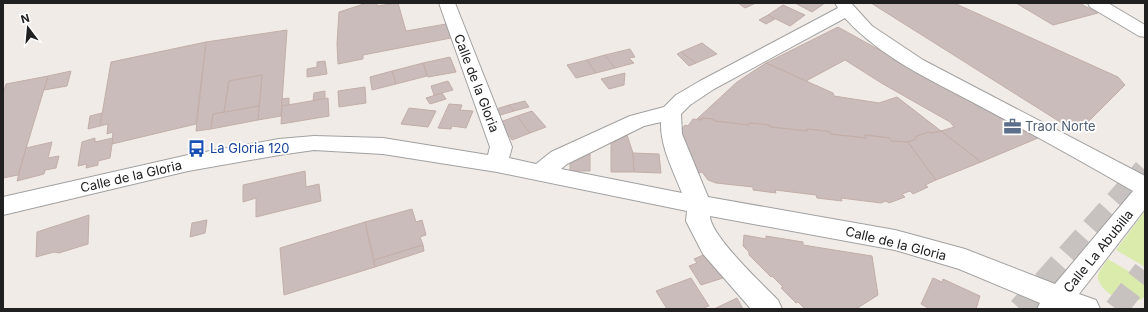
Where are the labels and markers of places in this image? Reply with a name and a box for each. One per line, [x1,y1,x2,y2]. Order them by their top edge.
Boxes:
office icon: Traor Norte [1002,116,1022,136]
place label: Traor Norte [1025,118,1096,134]
bus stop icon: La Gloria 120 [187,138,207,158]
place label: La Gloria 120 [210,140,290,156]

